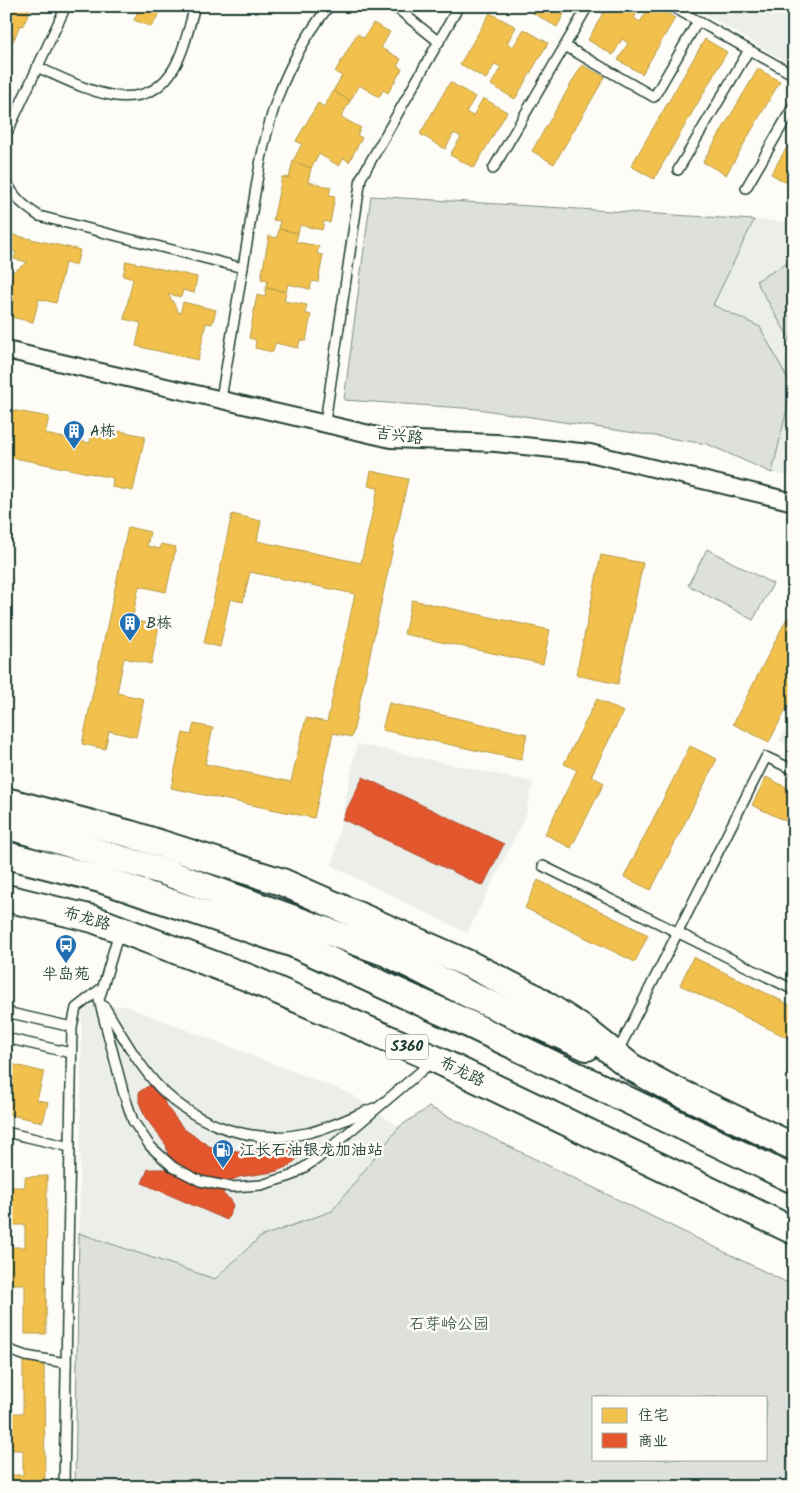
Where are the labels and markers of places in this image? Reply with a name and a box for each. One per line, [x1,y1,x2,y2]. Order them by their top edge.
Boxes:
building icon: A栋 [62,419,86,450]
place label: A栋 [90,419,116,444]
building icon: B栋 [118,611,142,642]
place label: B栋 [146,611,172,636]
bus stop icon: 半岛苑 [54,933,78,964]
place label: 半岛苑 [42,962,90,987]
fuel station icon: 江长石油银龙加油站 [211,1138,235,1169]
place label: 江长石油银龙加油站 [239,1138,383,1163]

